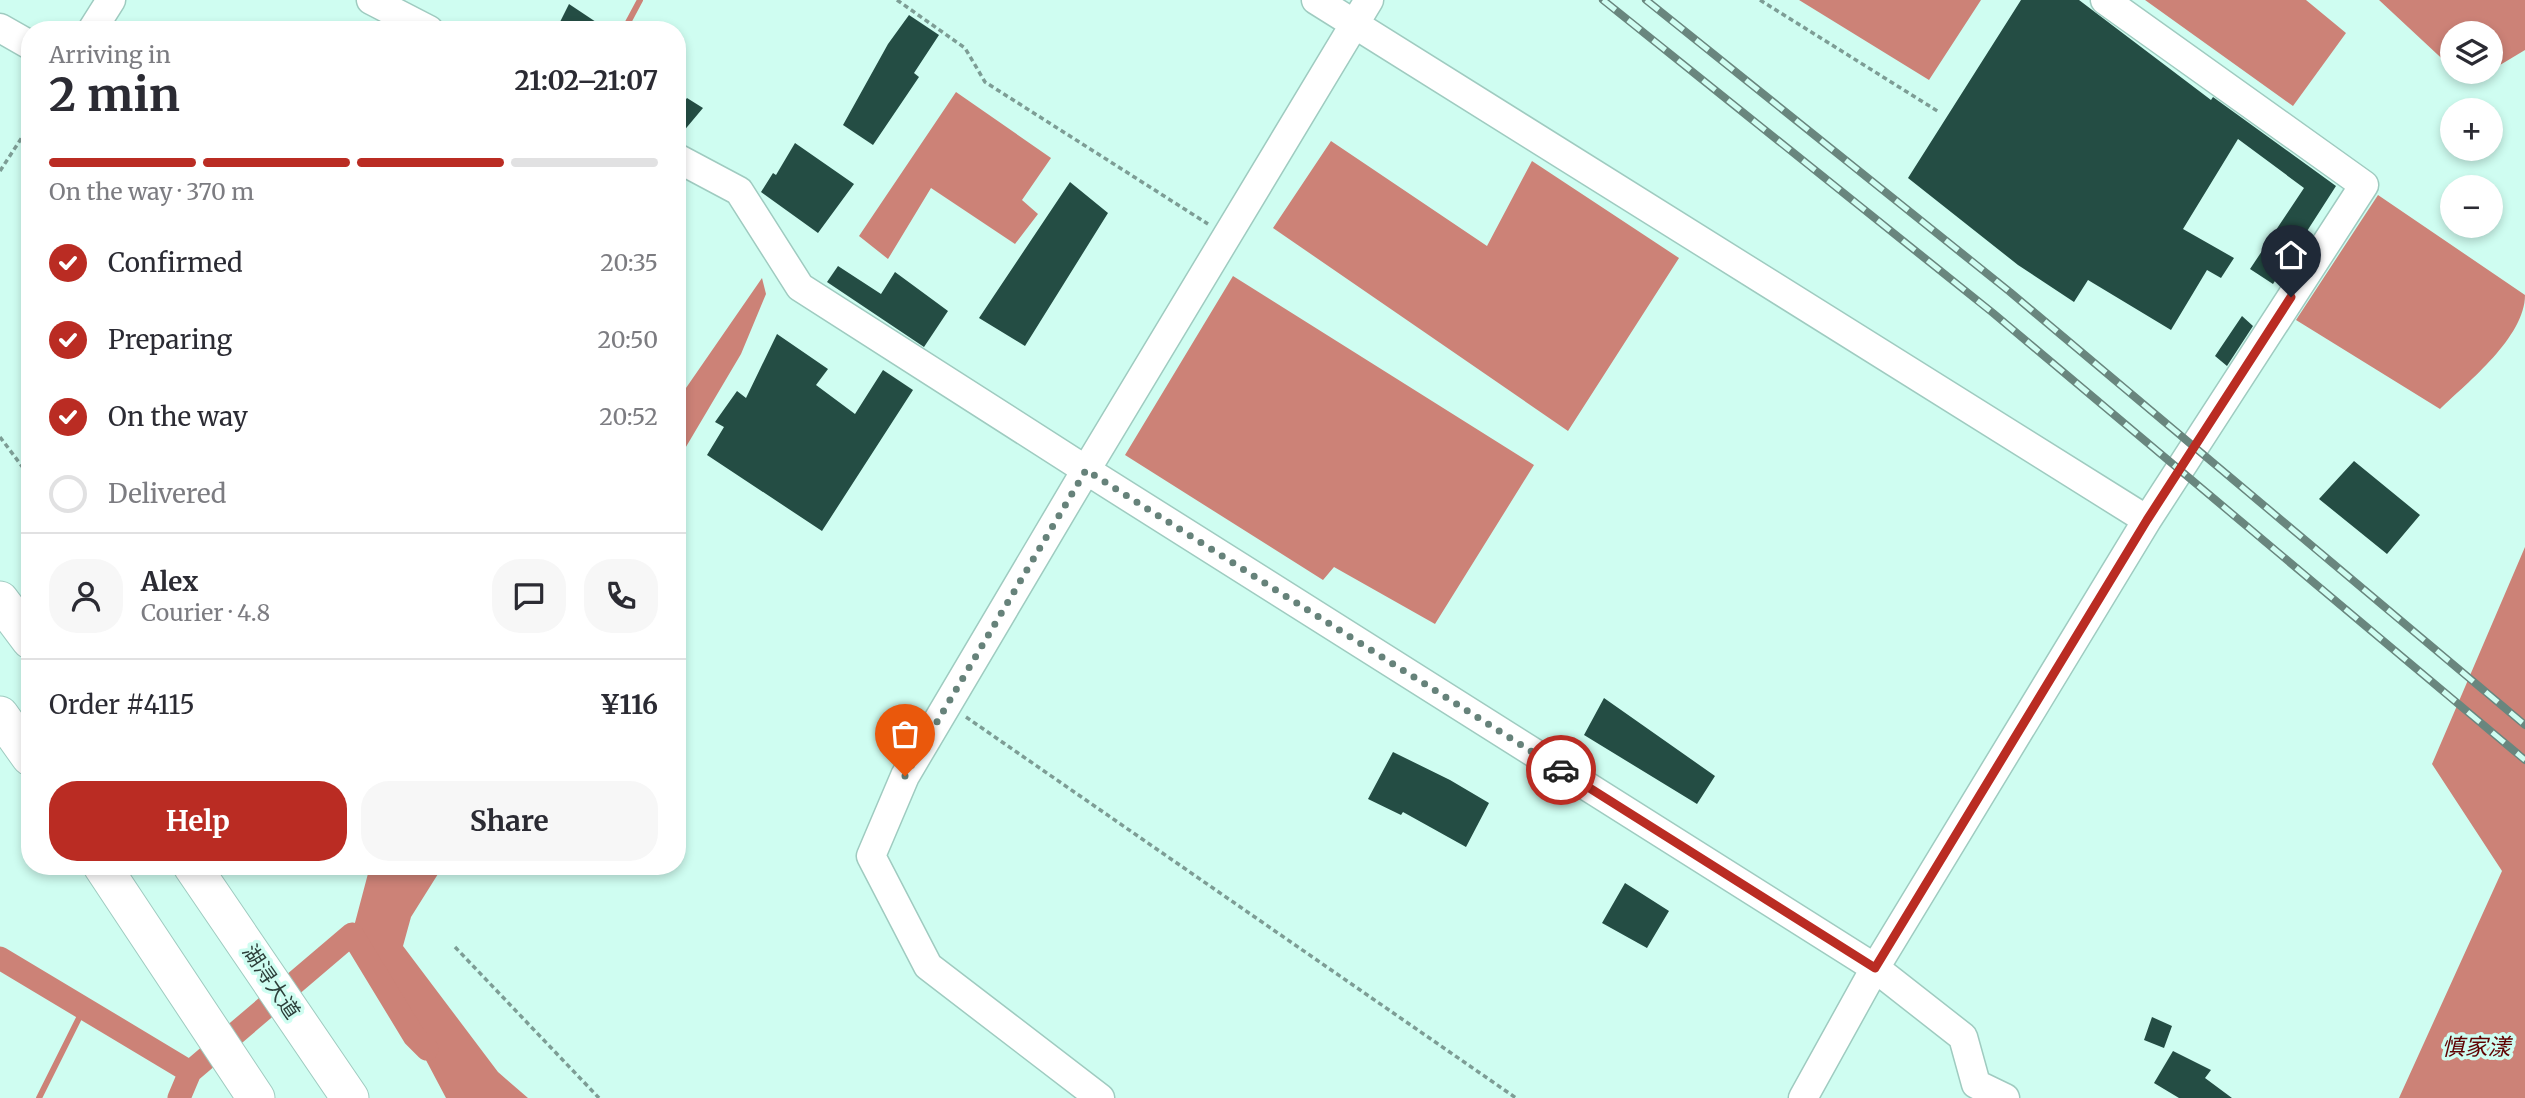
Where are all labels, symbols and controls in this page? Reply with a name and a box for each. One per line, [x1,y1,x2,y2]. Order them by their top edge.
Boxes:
map controls [2440,21,2503,238]
button: layers [2440,21,2503,84]
text: Arriving in [49,40,171,69]
text: 21:02–21:07 [515,64,658,97]
text: 2 min [49,66,180,124]
button: + [2440,98,2503,161]
button: − [2440,175,2503,238]
text: On the way · 370 m [49,177,254,206]
pin [2261,225,2321,297]
icon: home [2272,236,2310,274]
icon: check [49,244,87,282]
text: Confirmed [108,246,243,279]
text: 20:35 [600,248,658,277]
icon: check [49,321,87,359]
text: Preparing [108,323,232,356]
text: 20:50 [597,325,658,354]
icon: check [49,398,87,436]
text: On the way [108,400,248,433]
text: 20:52 [599,402,658,431]
text: Delivered [108,477,227,510]
button: person [49,559,123,633]
button: chat [492,559,566,633]
button: phone [584,559,658,633]
text: Alex [141,565,198,598]
text: Courier · 4.8 [141,598,270,627]
text: Order #4115 [49,688,195,721]
text: ¥116 [600,688,658,721]
pin [875,704,935,776]
icon: bag [886,715,924,753]
courier [1526,735,1596,805]
icon: car [1542,751,1580,789]
button: Help [49,781,347,861]
button: Share [361,781,658,861]
street label: 湖浔大道 [237,939,306,1024]
water label: 慎家漾 [2442,1032,2514,1061]

